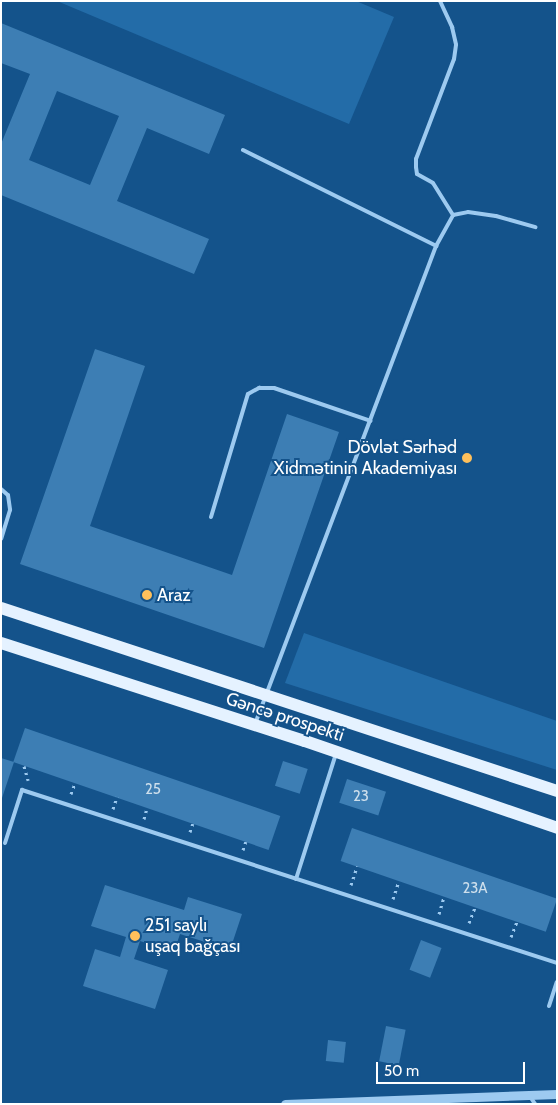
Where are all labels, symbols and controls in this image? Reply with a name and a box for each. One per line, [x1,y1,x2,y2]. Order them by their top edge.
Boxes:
place label: Dövlət Sərhəd Xidmətinin Akademiyası [274,437,457,479]
marker: Dövlət Sərhəd Xidmətinin Akademiyası [461,452,473,464]
place label: Araz [157,584,191,606]
marker: Araz [141,589,153,601]
street label: Gəncə prospekti [223,688,347,746]
house number: 25 [145,781,161,799]
house number: 23 [353,788,369,806]
house number: 23A [462,880,488,898]
place label: 251 saylı uşaq bağçası [145,915,240,958]
marker: 251 saylı uşaq bağçası [129,930,141,942]
scale bar [378,1052,527,1084]
text: 50 m [384,1062,419,1080]

